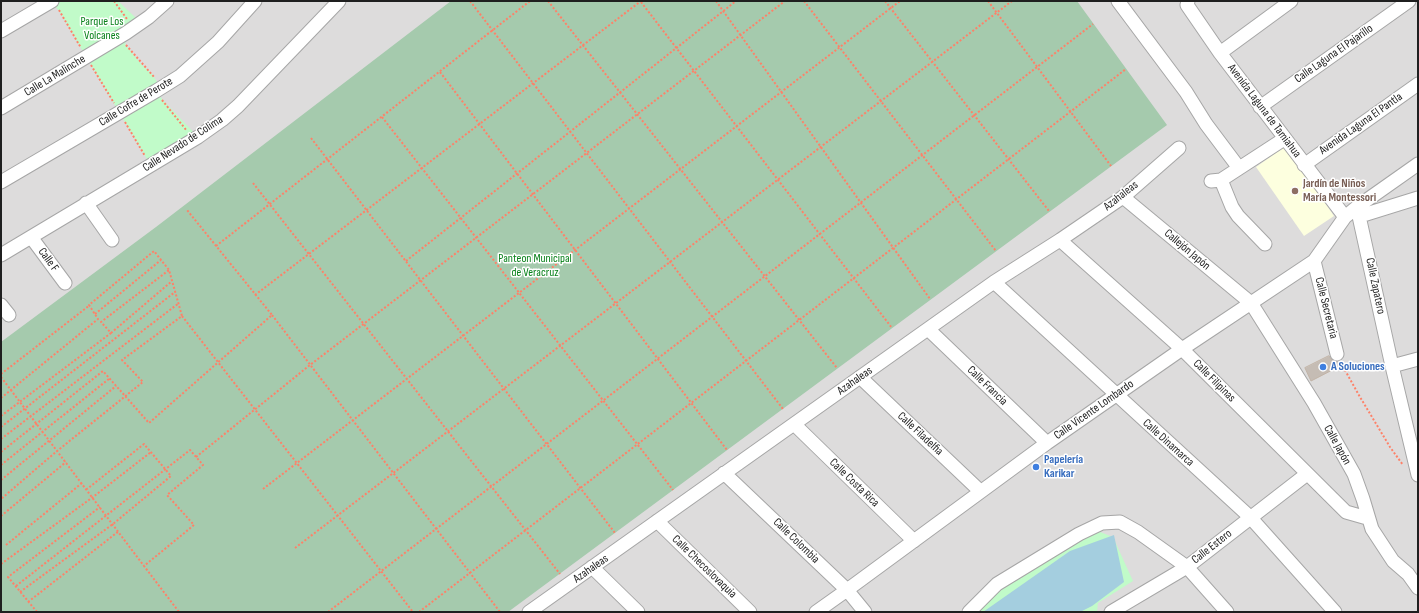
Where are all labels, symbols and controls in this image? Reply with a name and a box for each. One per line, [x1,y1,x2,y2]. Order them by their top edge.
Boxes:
park label: Parque Los Volcanes [80,15,124,43]
street label: Calle Laguna El Pajarillo [1292,22,1376,86]
street label: Calle La Malinche [22,52,88,100]
street label: Avenida Laguna de Tamiahua [1224,61,1304,161]
street label: Calle Cofre de Perote [96,74,176,130]
street label: Avenida Laguna El Pantla [1317,90,1405,158]
street label: Calle Nevado de Colima [140,113,226,175]
place label: Jardín de Niños María Montessori [1303,177,1376,205]
street label: Azahaleas [1101,178,1141,214]
marker: Jardín de Niños María Montessori [1290,186,1300,196]
street label: Callejón Japón [1161,227,1213,273]
street label: Calle F [34,245,62,275]
park label: Panteon Municipal de Veracruz [498,252,572,280]
street label: Calle Zapatero [1362,257,1388,315]
street label: Calle Secretaria [1311,276,1341,340]
street label: Calle Filipinas [1190,357,1238,405]
place label: A Soluciones [1331,360,1385,374]
marker: A Soluciones [1318,362,1328,372]
street label: Calle Francia [964,363,1010,409]
street label: Azahaleas [835,364,875,398]
street label: Calle Vicente Lombardo [1051,377,1137,443]
street label: Calle Filadelfia [894,409,946,459]
street label: Calle Dinamarca [1139,416,1197,470]
street label: Calle Japón [1320,422,1354,468]
place label: Papelería Karikar [1044,453,1083,481]
street label: Calle Costa Rica [826,456,882,510]
marker: Papelería Karikar [1031,462,1041,472]
street label: Calle Colombia [770,515,822,567]
street label: Calle Estero [1189,527,1235,567]
street label: Calle Checoslovaquia [669,533,739,601]
street label: Azahaleas [571,552,611,586]

